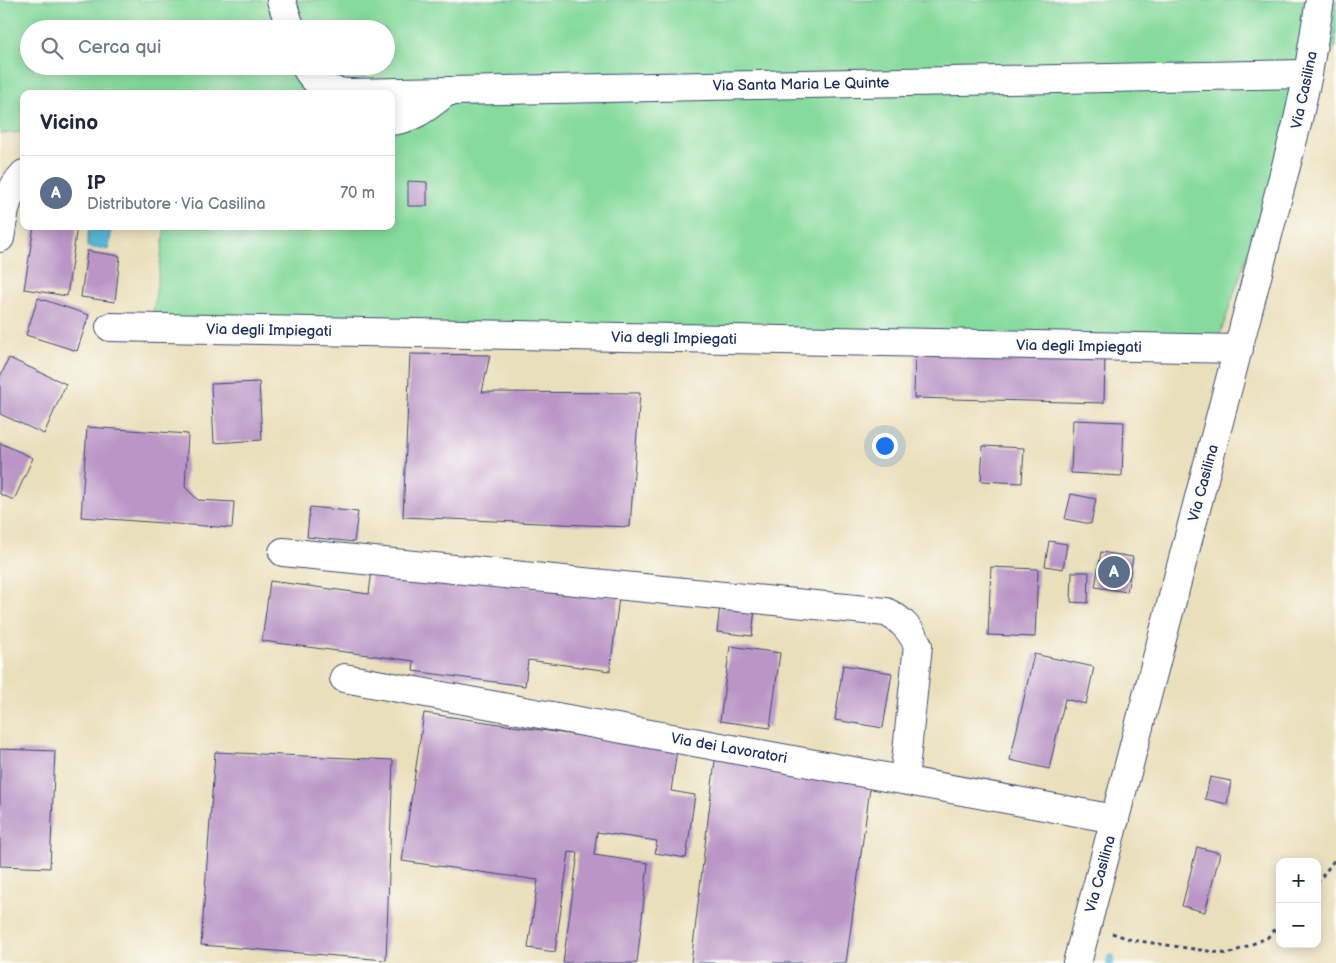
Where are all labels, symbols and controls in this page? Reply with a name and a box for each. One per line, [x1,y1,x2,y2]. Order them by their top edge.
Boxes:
search box [20,20,395,75]
icon: search [38,34,66,62]
text: Cerca qui [78,36,161,59]
street label: Via Casilina [1287,49,1322,131]
street label: Via Santa Maria Le Quinte [712,73,890,96]
text: Vicino [40,110,98,135]
text: IP [87,172,105,195]
text: A [51,184,61,203]
text: 70 m [340,184,375,203]
text: Distributore · Via Casilina [87,195,265,214]
street label: Via degli Impiegati [206,320,332,341]
street label: Via degli Impiegati [611,328,737,349]
street label: Via degli Impiegati [1016,336,1142,357]
your location [872,433,898,459]
street label: Via Casilina [1184,442,1223,524]
pin: A [1098,553,1130,591]
street label: Via dei Lavoratori [669,729,789,768]
street label: Via Casilina [1081,833,1120,915]
map controls [1276,858,1321,948]
button: + [1276,858,1321,903]
button: − [1276,903,1321,948]

